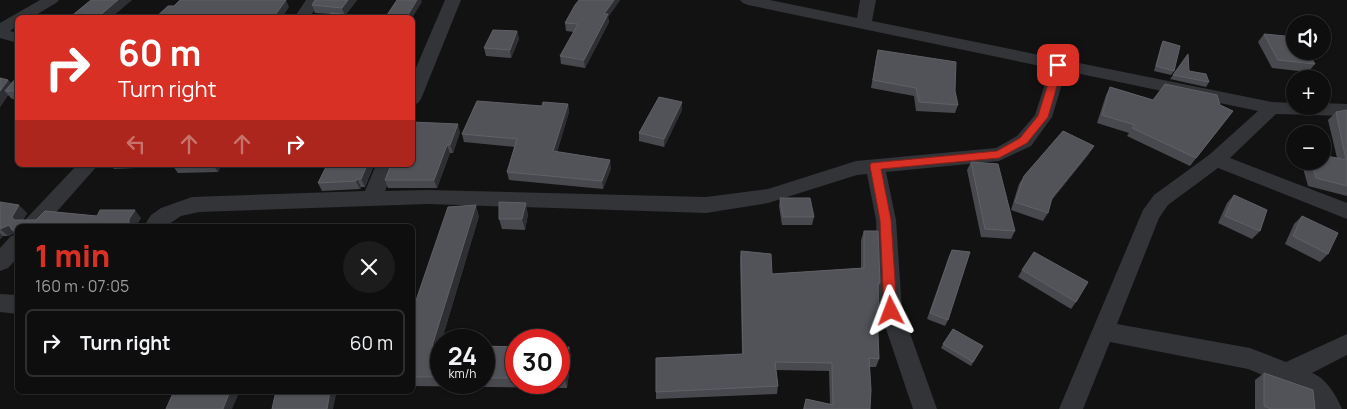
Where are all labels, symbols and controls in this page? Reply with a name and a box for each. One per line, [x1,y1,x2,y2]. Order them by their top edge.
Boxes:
map controls [1286,15,1331,170]
button: sound [1286,15,1331,60]
text: 60 m [118,29,201,77]
icon: right [35,35,100,100]
pin [1037,44,1079,86]
icon: arrive [1044,51,1072,79]
button: + [1286,70,1331,115]
text: Turn right [118,74,216,104]
button: − [1286,125,1331,170]
icon: left [122,130,150,158]
icon: ahead [175,130,203,158]
icon: ahead [228,130,256,158]
icon: right [281,130,309,158]
text: 1 min [35,235,110,276]
button: close [343,241,395,293]
text: 160 m · 07:05 [35,275,129,297]
position arrow [864,284,916,336]
icon: right [37,329,65,357]
speed limit sign: 30 [505,329,570,394]
text: Turn right [80,330,170,356]
text: 60 m [350,330,393,356]
text: 24 [448,338,477,373]
text: km/h [449,365,476,382]

